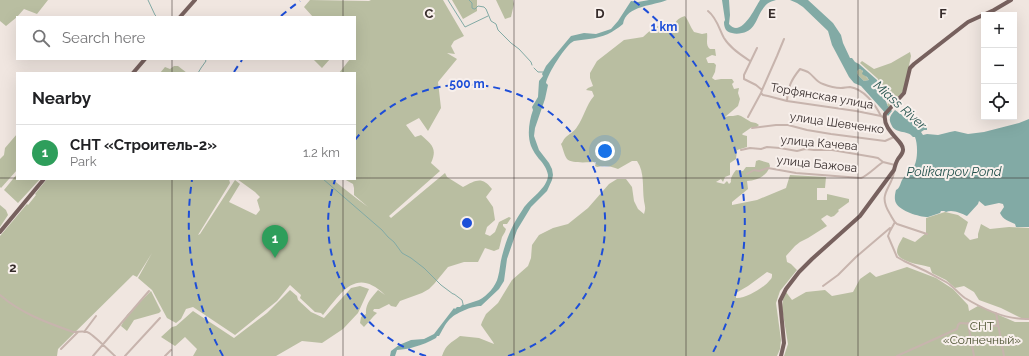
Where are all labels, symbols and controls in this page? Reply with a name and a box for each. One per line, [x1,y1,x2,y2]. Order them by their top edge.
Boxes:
text: C [425,6,434,21]
text: D [595,6,605,21]
text: E [768,6,776,21]
text: F [939,6,947,21]
map controls [981,12,1017,120]
button: + [981,12,1017,48]
search box [16,16,356,60]
text: 1 km [651,20,677,34]
icon: search [30,27,52,49]
text: Search here [62,29,145,47]
button: − [981,48,1017,84]
text: 500 m [449,77,485,91]
water label: Miass River [871,78,930,133]
street label: Торфянская улица [769,80,875,112]
button: locate [981,84,1017,120]
text: Nearby [32,88,91,108]
street label: улица Шевченко [789,109,885,137]
street label: улица Качева [780,133,858,153]
text: СНТ «Строитель-2» [70,136,217,154]
your location [595,141,615,161]
text: 1 [42,145,48,160]
text: 1.2 km [303,145,340,160]
street label: улица Бажова [776,153,858,175]
text: Park [70,154,97,169]
water label: Polikarpov Pond [906,164,1002,179]
centre of rings [460,216,474,230]
pin: 1 [262,225,288,258]
text: 2 [9,260,17,275]
park label: СНТ «Солнечный» [943,319,1021,347]

